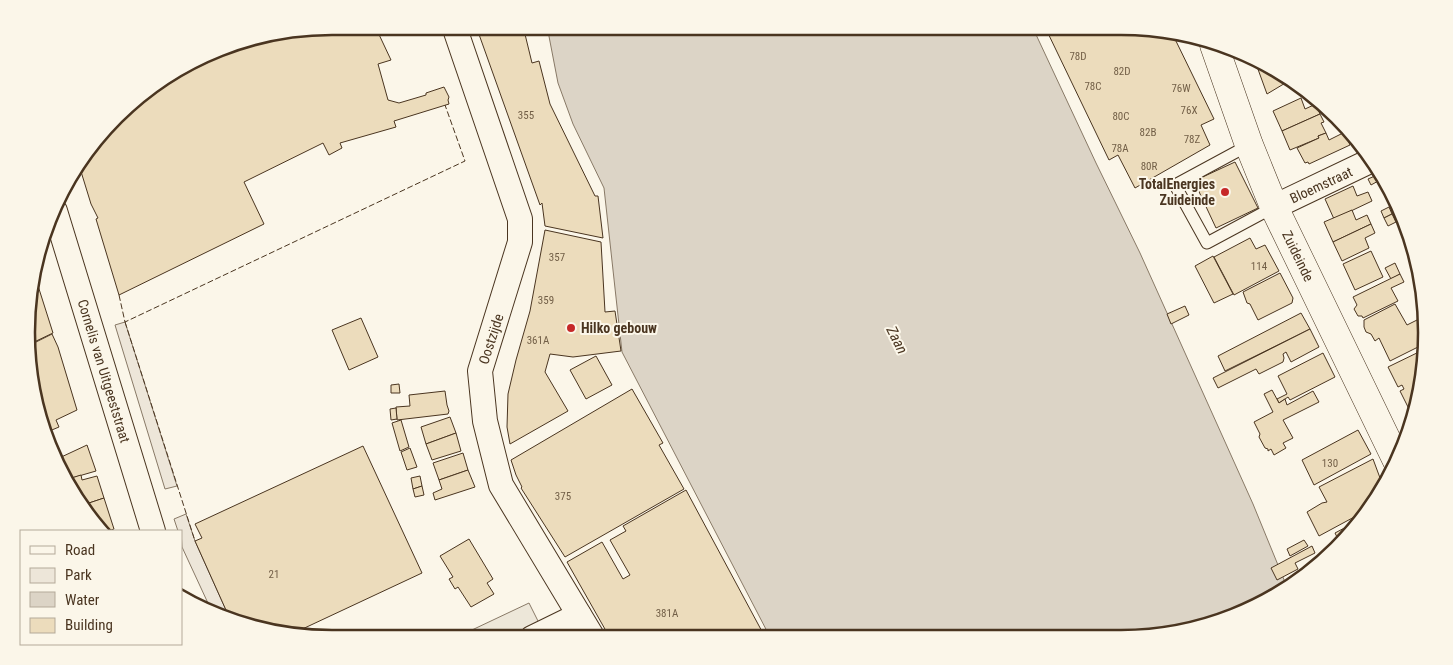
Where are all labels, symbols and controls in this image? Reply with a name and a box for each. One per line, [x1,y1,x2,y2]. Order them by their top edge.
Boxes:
house number: 78D [1069,50,1087,63]
house number: 82D [1113,65,1131,78]
house number: 78C [1084,80,1102,93]
house number: 76W [1171,82,1191,95]
house number: 76X [1181,104,1197,117]
house number: 355 [518,109,534,122]
house number: 80C [1112,110,1130,123]
house number: 82B [1140,126,1156,139]
house number: 78Z [1184,133,1201,146]
house number: 78A [1111,142,1129,155]
house number: 80R [1141,160,1158,173]
street label: Bloemstraat [1287,164,1355,206]
place label: TotalEnergies Zuideinde [1139,176,1215,208]
marker: TotalEnergies Zuideinde [1219,186,1231,198]
street label: Zuideinde [1279,228,1317,284]
house number: 357 [549,251,565,264]
house number: 114 [1251,260,1268,273]
house number: 359 [538,294,554,307]
street label: Cornelis van Uitgeeststraat [75,297,133,445]
street label: Oostzijde [475,311,507,366]
place label: Hilko gebouw [581,320,657,336]
marker: Hilko gebouw [565,322,577,334]
water label: Zaan [882,322,912,357]
house number: 361A [527,334,550,347]
house number: 130 [1322,457,1338,470]
house number: 375 [555,490,571,503]
legend [20,530,182,645]
text: Road [65,541,95,559]
text: Park [65,566,92,584]
house number: 21 [269,568,279,581]
text: Water [65,591,100,609]
house number: 381A [656,607,679,620]
text: Building [65,616,113,634]

